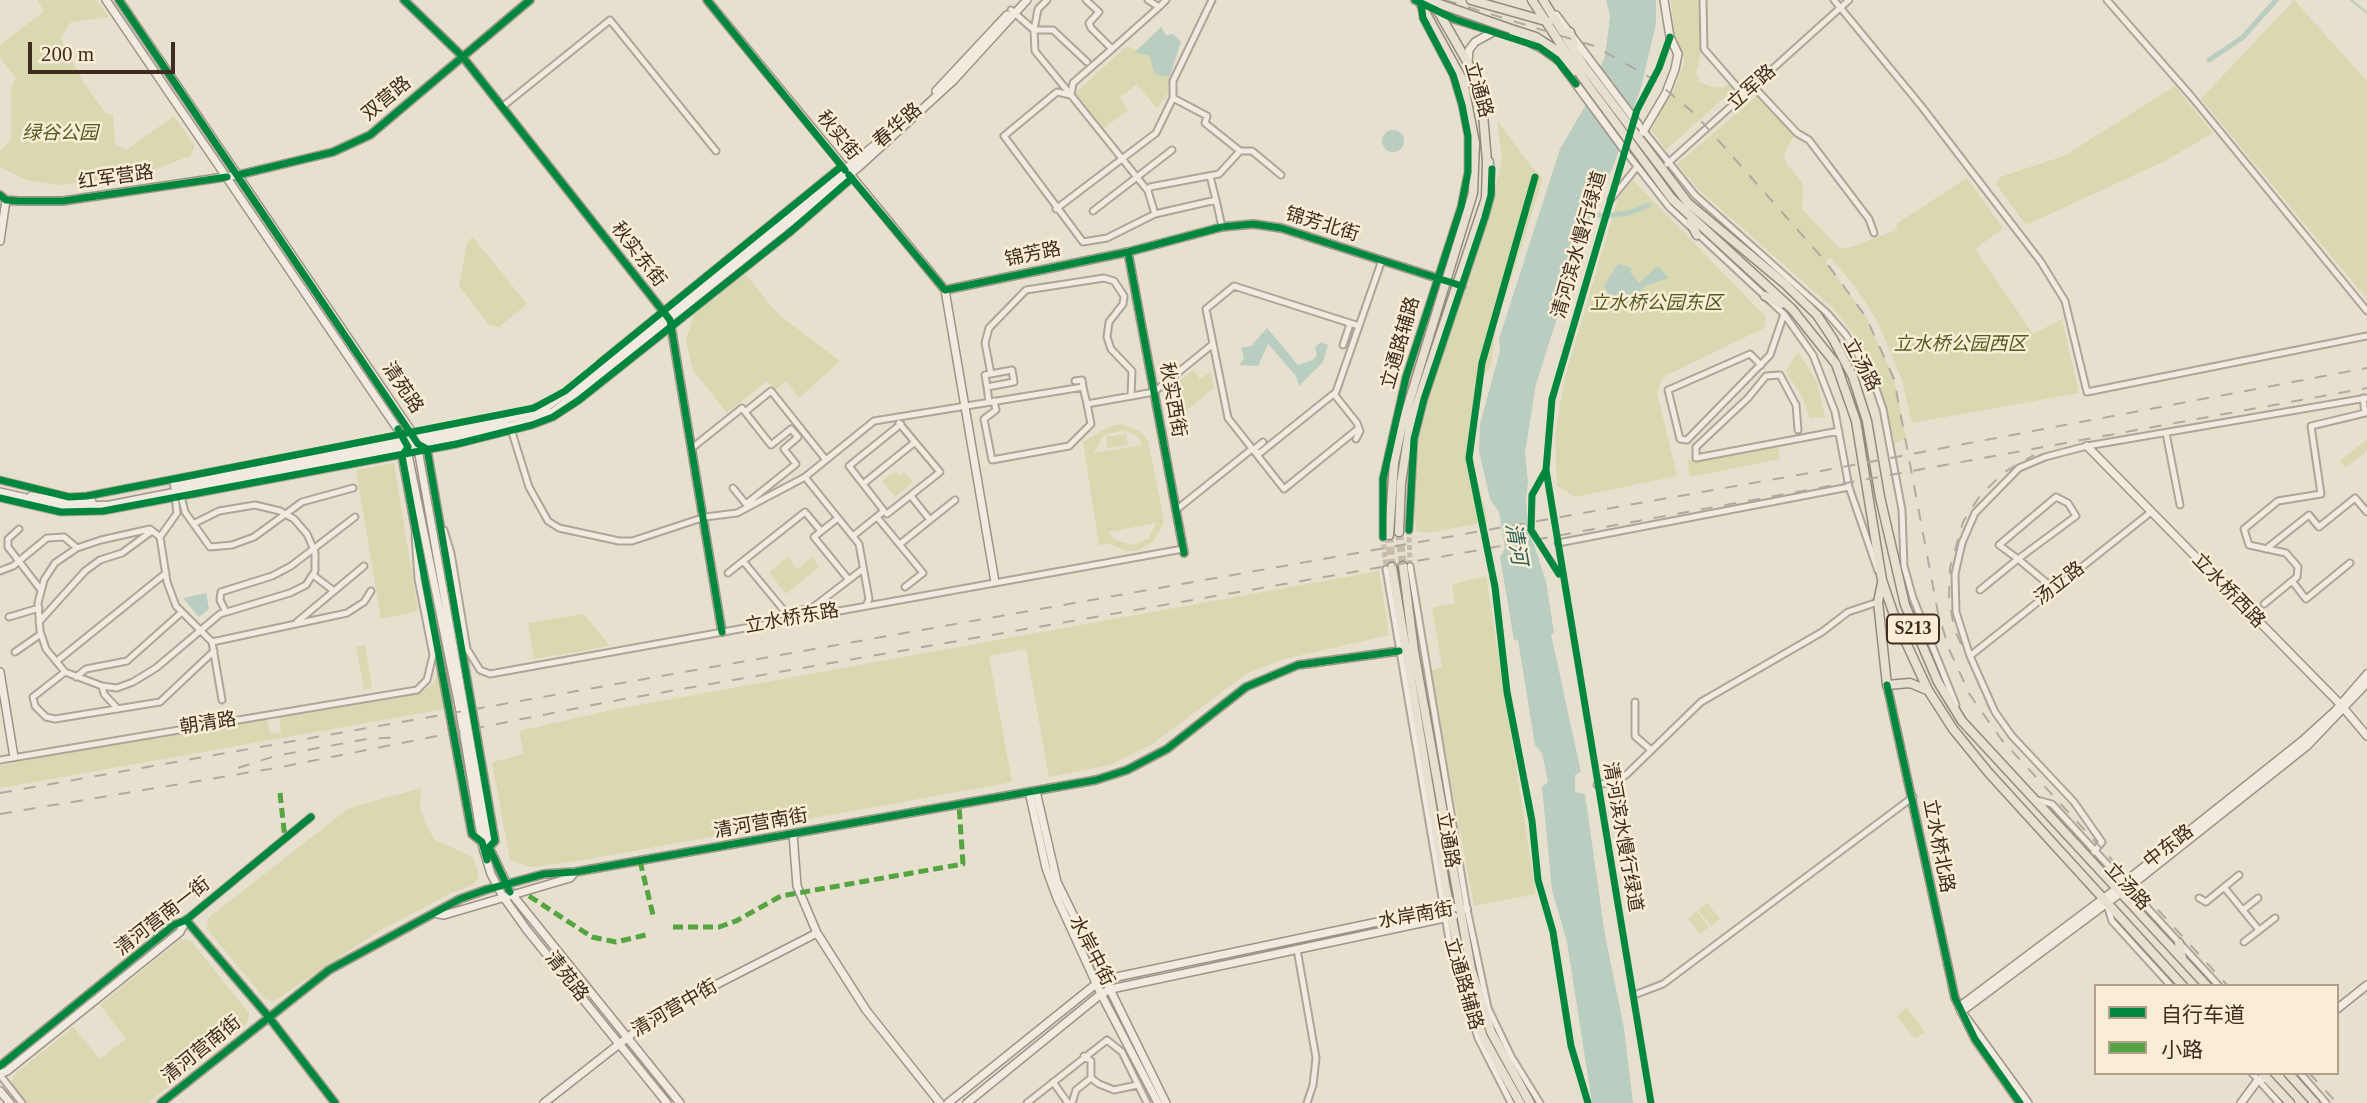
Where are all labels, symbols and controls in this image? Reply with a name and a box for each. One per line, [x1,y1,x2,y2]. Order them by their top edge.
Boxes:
scale bar [32,28,178,72]
text: 200 m [41,42,94,66]
street label: 立通路 [1459,59,1497,121]
street label: 立军路 [1723,60,1781,116]
street label: 双营路 [358,72,416,126]
street label: 春华路 [869,99,927,153]
street label: 秋实街 [811,107,865,165]
park label: 绿谷公园 [22,123,98,145]
street label: 红军营路 [77,161,155,195]
street label: 清河滨水慢行绿道 [1548,169,1612,321]
street label: 锦芳北街 [1282,203,1362,247]
street label: 秋实东街 [606,218,670,292]
street label: 锦芳路 [1003,238,1063,272]
park label: 立水桥公园东区 [1590,293,1722,315]
street label: 立通路辅路 [1377,294,1425,392]
street label: 立汤路 [1838,334,1884,396]
park label: 立水桥公园西区 [1894,334,2026,356]
street label: 清苑路 [377,358,427,418]
street label: 秋实西街 [1154,361,1190,439]
water label: 清河 [1499,521,1531,567]
street label: 立水桥西路 [2187,549,2269,633]
street label: 汤立路 [2031,557,2089,611]
street label: 立水桥东路 [743,600,841,638]
road number: S213 [1887,614,1939,644]
street label: 朝清路 [178,708,238,740]
street label: 清河滨水慢行绿道 [1598,760,1646,914]
street label: 立水桥北路 [1918,797,1958,895]
street label: 清河营南街 [712,805,810,843]
street label: 立通路 [1431,810,1463,870]
street label: 中东路 [2140,820,2198,874]
street label: 立汤路 [2099,858,2155,916]
street label: 清河营南一街 [111,873,215,961]
street label: 水岸南街 [1377,898,1455,934]
street label: 水岸中街 [1064,912,1118,990]
street label: 立通路辅路 [1439,935,1487,1033]
street label: 清苑路 [539,948,593,1006]
street label: 清河营中街 [628,975,722,1043]
legend [2094,984,2339,1075]
text: 自行车道 [2161,1003,2245,1027]
street label: 清河营南街 [158,1011,246,1089]
text: 小路 [2161,1038,2203,1062]

